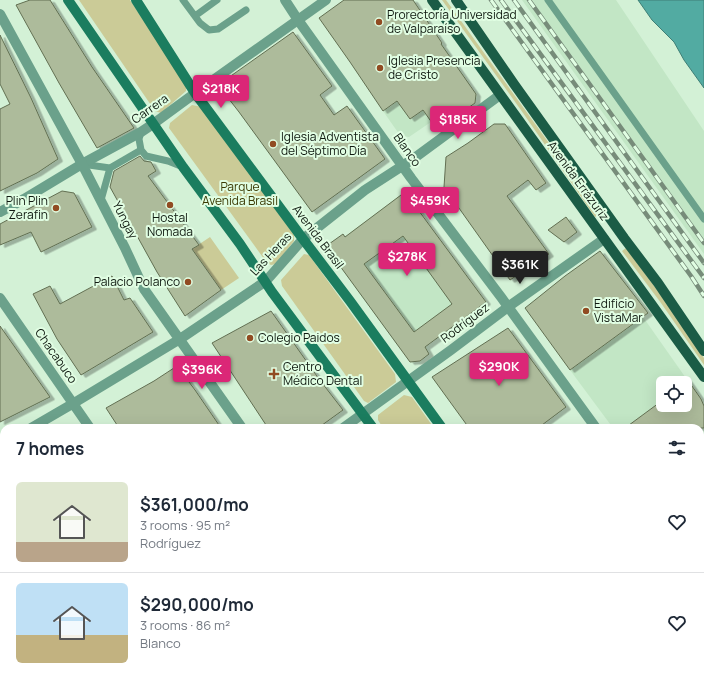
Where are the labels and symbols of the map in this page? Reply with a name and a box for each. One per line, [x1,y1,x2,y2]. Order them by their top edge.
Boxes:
place label: Prorectoría Universidad de Valparaíso [387,6,517,37]
marker: Prorectoría Universidad de Valparaíso [374,17,384,27]
place label: Iglesia Presencia de Cristo [388,52,481,83]
marker: Iglesia Presencia de Cristo [375,63,385,73]
pin: $218K [193,75,249,109]
street label: Carrera [128,90,172,127]
pin: $185K [430,106,486,140]
place label: Iglesia Adventista del Séptimo Día [281,128,379,159]
street label: Blanco [390,129,425,170]
street label: Avenida Errázuriz [544,137,613,224]
marker: Iglesia Adventista del Séptimo Día [268,139,278,149]
park label: Parque Avenida Brasil [202,178,278,209]
pin: $459K [402,187,458,221]
place label: Plin Plin Zerafin [6,192,48,223]
street label: Yungay [109,198,142,242]
marker: Hostal Nomada [165,200,175,210]
street label: Avenida Brasil [289,201,348,272]
marker: Plin Plin Zerafin [51,203,61,213]
place label: Hostal Nomada [147,209,193,240]
street label: Las Heras [246,228,295,279]
pin: $278K [379,243,435,277]
pin: $361K [492,251,548,285]
place label: Palacio Polanco [94,273,180,290]
marker: Palacio Polanco [183,277,193,287]
place label: Edificio VistaMar [594,295,643,326]
street label: Rodríguez [437,299,492,346]
marker: Edificio VistaMar [581,306,591,316]
street label: Chacabuco [31,325,82,387]
place label: Colegio Paidos [258,329,340,346]
marker: Colegio Paidos [245,333,255,343]
pin: $290K [471,353,527,387]
pin: $396K [174,356,230,390]
place label: Centro Médico Dental [283,358,362,389]
marker: Centro Médico Dental [268,368,280,380]

